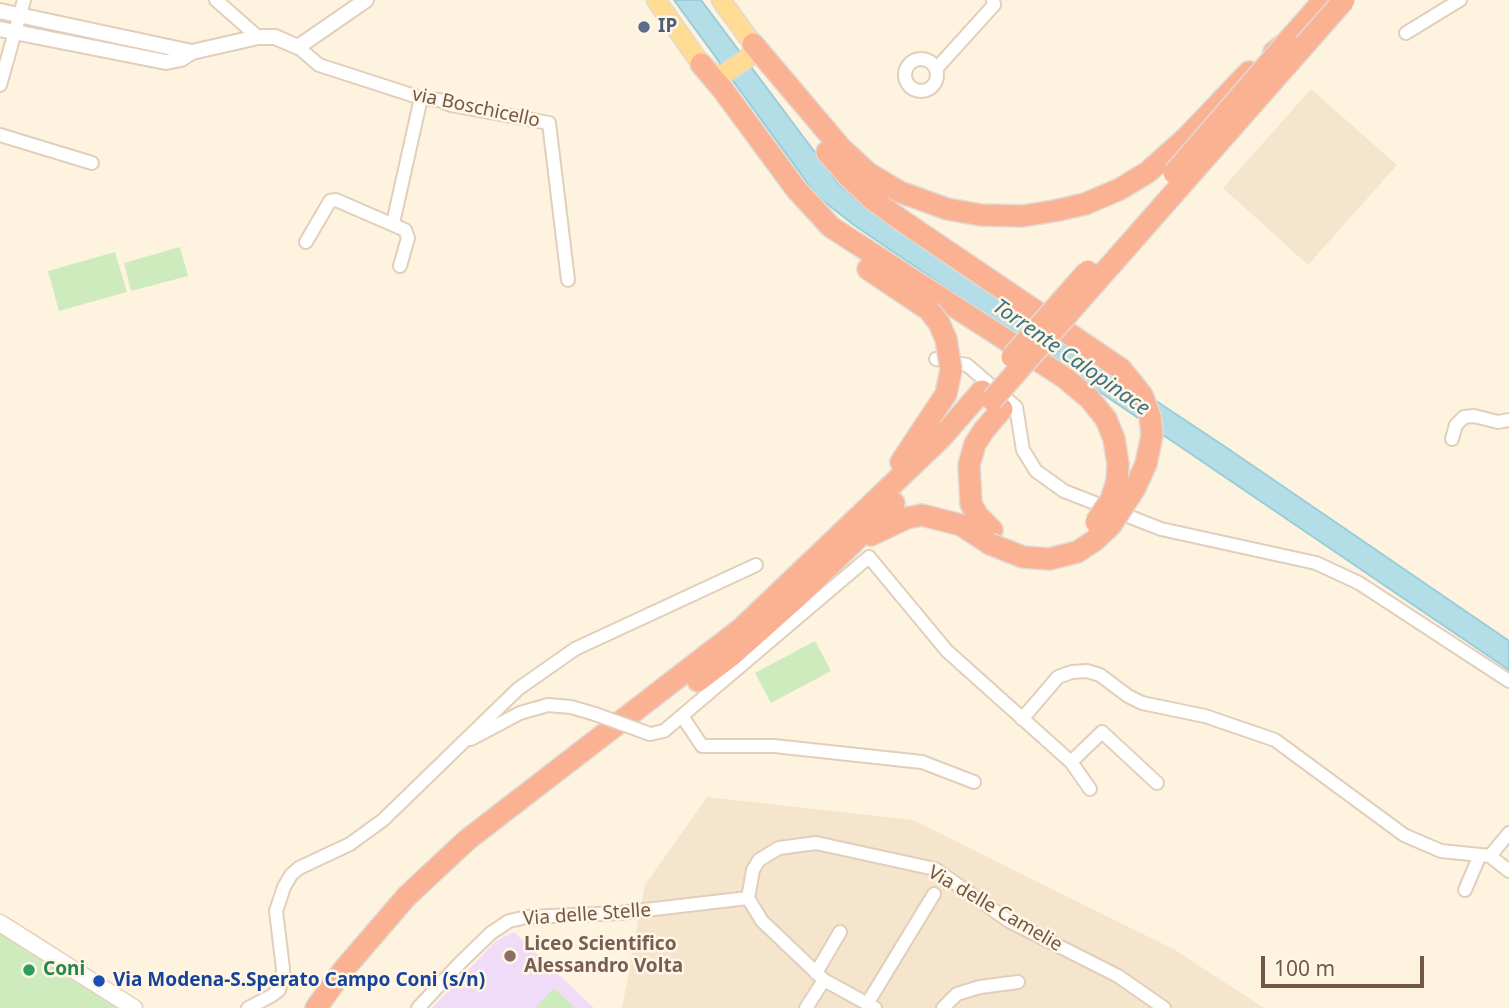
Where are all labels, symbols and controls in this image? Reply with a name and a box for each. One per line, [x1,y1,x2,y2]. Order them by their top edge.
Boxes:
place label: IP [658,16,677,38]
marker: IP [636,19,652,35]
street label: via Boschicello [410,83,542,133]
water label: Torrente Calopinace [988,294,1154,422]
street label: Via delle Camelie [924,861,1066,957]
street label: Via delle Stelle [522,899,652,931]
place label: Liceo Scientifico Alessandro Volta [524,934,683,978]
scale bar [1264,942,1427,986]
marker: Liceo Scientifico Alessandro Volta [502,948,518,964]
text: 100 m [1274,954,1335,982]
place label: Coni [43,959,85,981]
marker: Coni [21,962,37,978]
place label: Via Modena-S.Sperato Campo Coni (s/n) [113,970,485,992]
marker: Via Modena-S.Sperato Campo Coni (s/n) [91,973,107,989]

